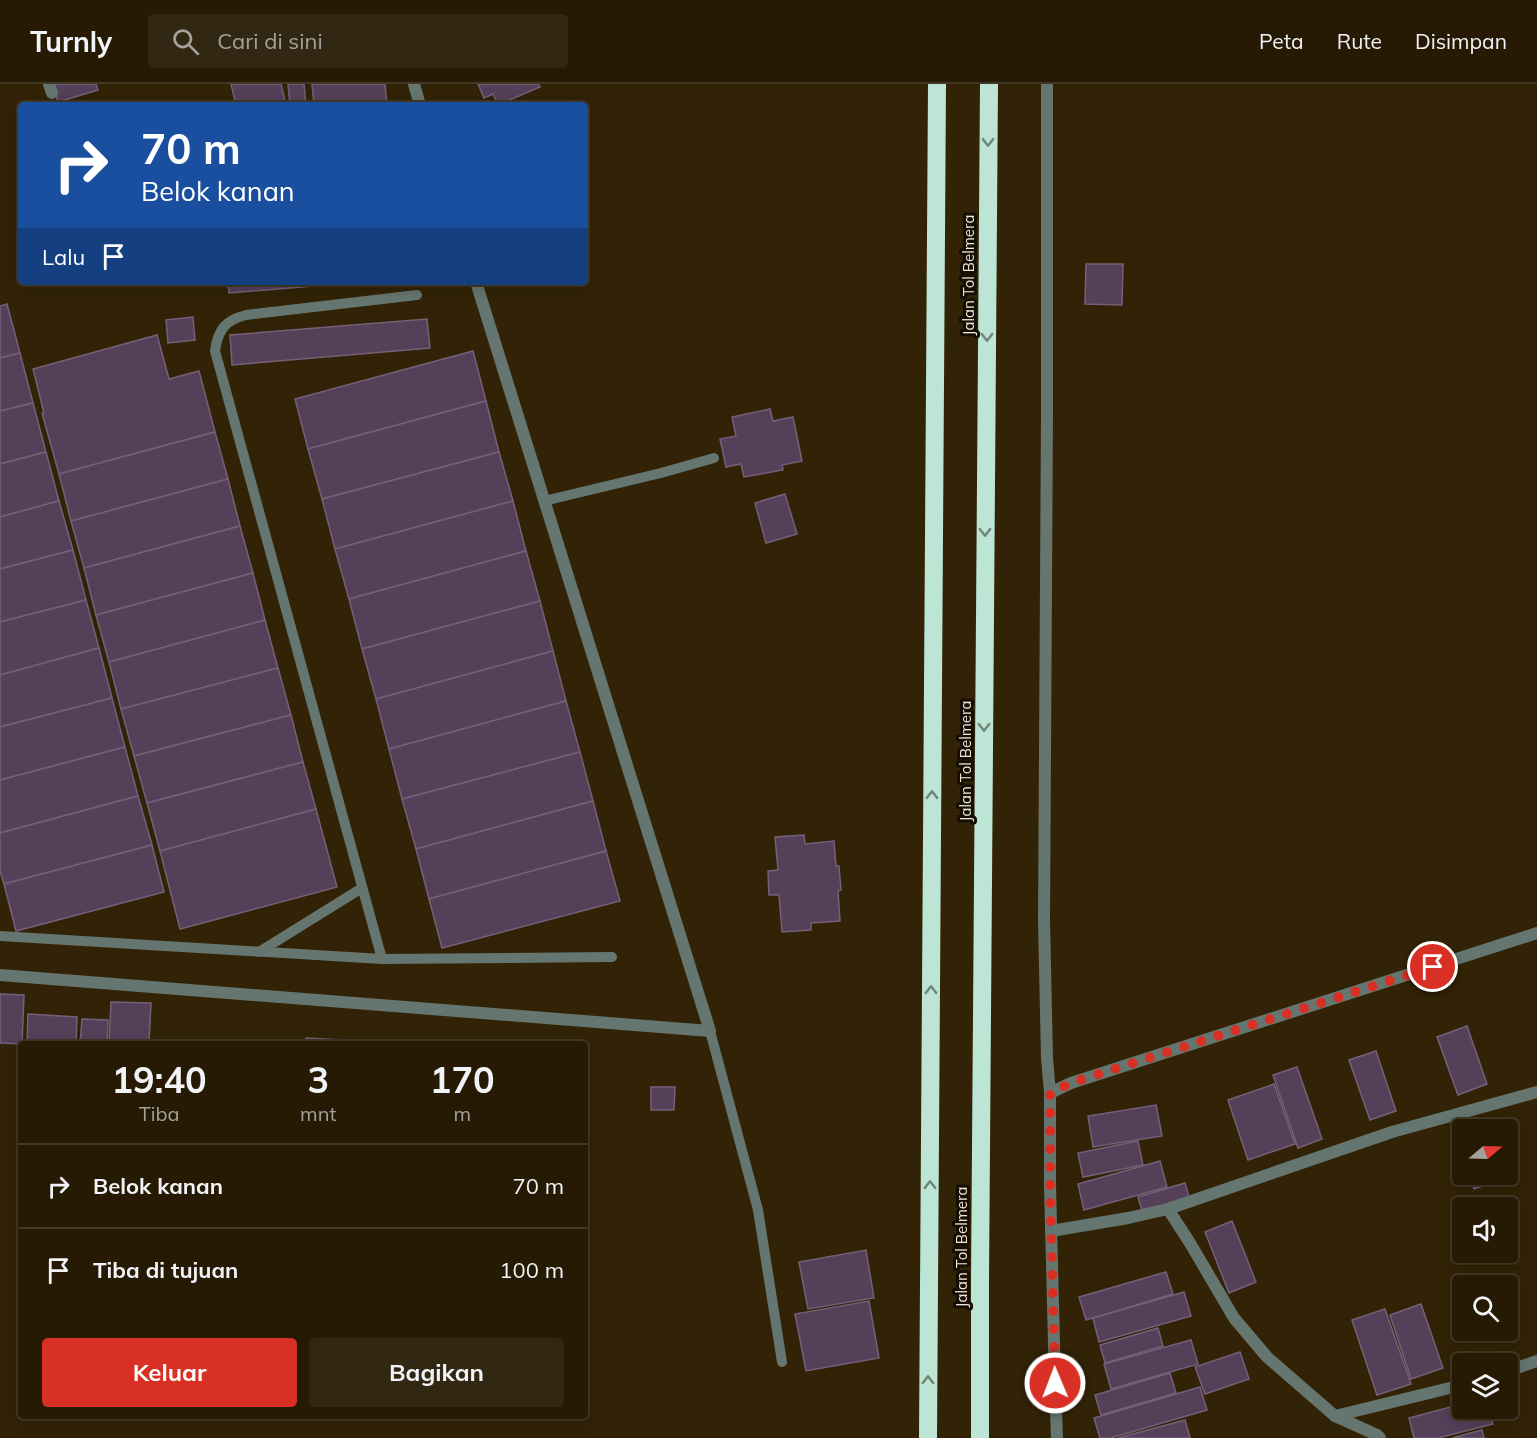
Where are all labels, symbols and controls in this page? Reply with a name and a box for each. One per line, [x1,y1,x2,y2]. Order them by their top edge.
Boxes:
search box [148,14,568,68]
text: Turnly [30,24,112,59]
icon: search [169,25,202,58]
text: Cari di sini [217,27,323,55]
text: Peta [1259,28,1304,54]
text: Rute [1337,28,1382,54]
text: Disimpan [1415,28,1507,54]
text: 70 m [141,122,241,175]
icon: right [42,126,120,204]
one-way arrow [982,138,994,147]
text: Belok kanan [141,174,295,208]
street label: Jalan Tol Belmera [959,215,978,335]
icon: arrive [97,240,130,273]
text: Lalu [42,243,85,271]
one-way arrow [981,333,993,342]
one-way arrow [979,528,991,537]
street label: Jalan Tol Belmera [956,701,975,821]
one-way arrow [978,723,990,732]
one-way arrow [926,790,938,799]
pin [1407,941,1458,992]
icon: arrive [1416,950,1449,983]
one-way arrow [925,985,937,994]
text: 19:40 [111,1057,207,1102]
text: 3 [307,1057,329,1102]
text: 170 [430,1057,495,1102]
text: Tiba [139,1101,179,1126]
text: mnt [300,1101,336,1126]
text: m [453,1101,471,1126]
north arrow [1452,1119,1518,1185]
map controls [1452,1119,1518,1419]
icon: right [42,1170,75,1203]
text: Belok kanan [93,1172,223,1200]
text: 70 m [513,1172,564,1200]
one-way arrow [924,1180,936,1189]
street label: Jalan Tol Belmera [952,1187,971,1307]
button: sound [1452,1197,1518,1263]
icon: arrive [42,1254,75,1287]
text: Tiba di tujuan [93,1256,238,1284]
text: 100 m [499,1256,564,1284]
button: search [1452,1275,1518,1341]
button: Keluar [42,1338,297,1407]
button: Bagikan [309,1338,564,1407]
position arrow [1023,1351,1087,1415]
button: layers [1452,1353,1518,1419]
one-way arrow [922,1375,934,1384]

